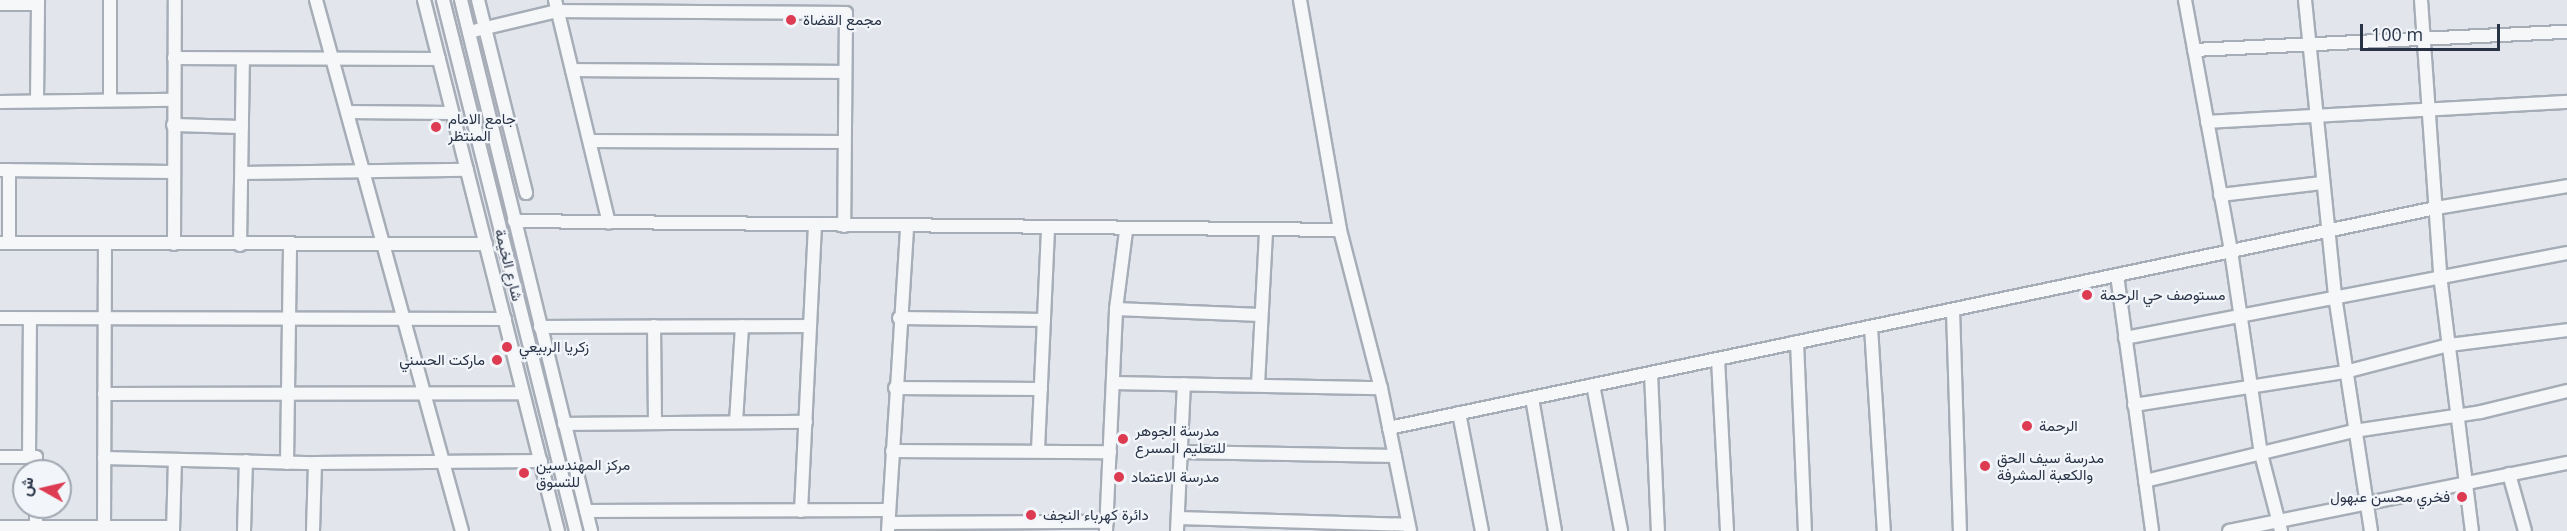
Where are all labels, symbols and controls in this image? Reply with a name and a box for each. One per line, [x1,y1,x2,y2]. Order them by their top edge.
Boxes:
place label: مجمع القضاة [803,11,882,29]
scale bar [2363,12,2502,50]
marker: مجمع القضاة [784,13,798,27]
text: 100 m [2371,22,2423,46]
place label: جامع الامام المنتظر [448,109,516,144]
marker: جامع الامام المنتظر [429,120,443,134]
street label: شارع الخيمة [491,227,527,303]
marker: مستوصف حي الرحمة [2078,286,2096,304]
place label: مستوصف حي الرحمة [2100,286,2226,304]
place label: زكريا الربيعي [519,338,589,356]
marker: زكريا الربيعي [500,340,514,354]
place label: ماركت الحسني [399,351,485,369]
marker: ماركت الحسني [490,353,504,367]
place label: الرحمة [2039,417,2078,435]
marker: الرحمة [2020,419,2034,433]
place label: مدرسة الجوهر للتعليم المسرع [1135,421,1226,456]
marker: مدرسة الجوهر للتعليم المسرع [1116,432,1130,446]
place label: مدرسة سيف الحق والكعبة المشرفة [1997,448,2104,483]
place label: مركز المهندسين للتسوق [536,455,630,490]
north arrow [12,459,72,519]
marker: مدرسة سيف الحق والكعبة المشرفة [1978,459,1992,473]
marker: مركز المهندسين للتسوق [517,466,531,480]
place label: مدرسة الاعتماد [1131,468,1219,486]
marker: مدرسة الاعتماد [1112,470,1126,484]
text: ش [14,476,38,498]
place label: فخري محسن عبهول [2330,488,2450,506]
marker: فخري محسن عبهول [2455,490,2469,504]
place label: دائرة كهرباء النجف [1043,506,1149,524]
marker: دائرة كهرباء النجف [1024,508,1038,522]

